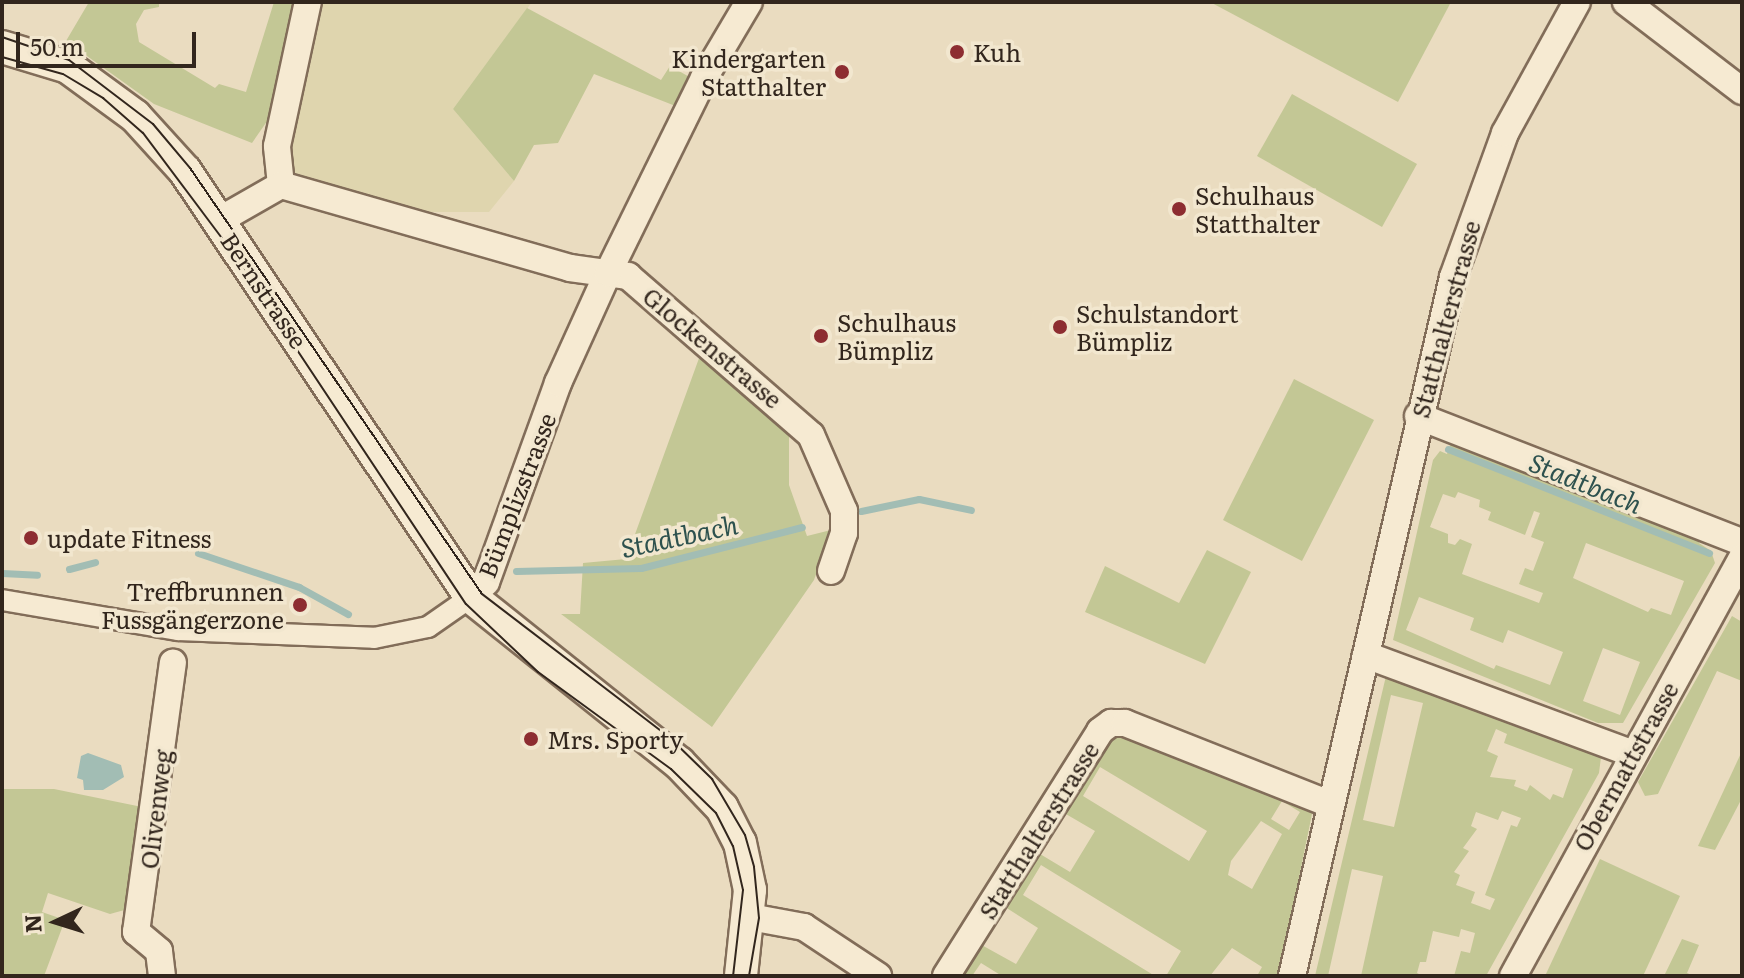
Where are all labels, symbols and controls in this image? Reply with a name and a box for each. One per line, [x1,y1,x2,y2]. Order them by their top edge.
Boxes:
scale bar [20,16,200,66]
text: 50 m [30,28,84,63]
place label: Kuh [973,38,1021,66]
marker: Kuh [948,43,966,61]
place label: Kindergarten Statthalter [671,44,826,100]
marker: Kindergarten Statthalter [833,63,851,81]
place label: Schulhaus Statthalter [1195,181,1320,237]
marker: Schulhaus Statthalter [1170,200,1188,218]
street label: Statthalterstrasse [1405,217,1485,421]
street label: Bernstrasse [216,227,314,353]
street label: Glockenstrasse [638,281,788,413]
place label: Schulstandort Bümpliz [1076,299,1239,355]
place label: Schulhaus Bümpliz [837,308,956,364]
marker: Schulstandort Bümpliz [1051,318,1069,336]
marker: Schulhaus Bümpliz [812,327,830,345]
street label: Bümplizstrasse [471,409,561,581]
water label: Stadtbach [1525,445,1647,519]
water label: Stadtbach [618,507,740,563]
place label: update Fitness [47,524,211,552]
marker: update Fitness [22,529,40,547]
place label: Treffbrunnen Fussgängerzone [101,577,284,633]
marker: Treffbrunnen Fussgängerzone [291,596,309,614]
street label: Obermattstrasse [1567,676,1683,856]
place label: Mrs. Sporty [547,725,683,753]
marker: Mrs. Sporty [522,730,540,748]
street label: Statthalterstrasse [972,736,1104,924]
street label: Olivenweg [133,748,177,870]
north arrow [16,882,96,962]
text: N [14,913,49,934]

